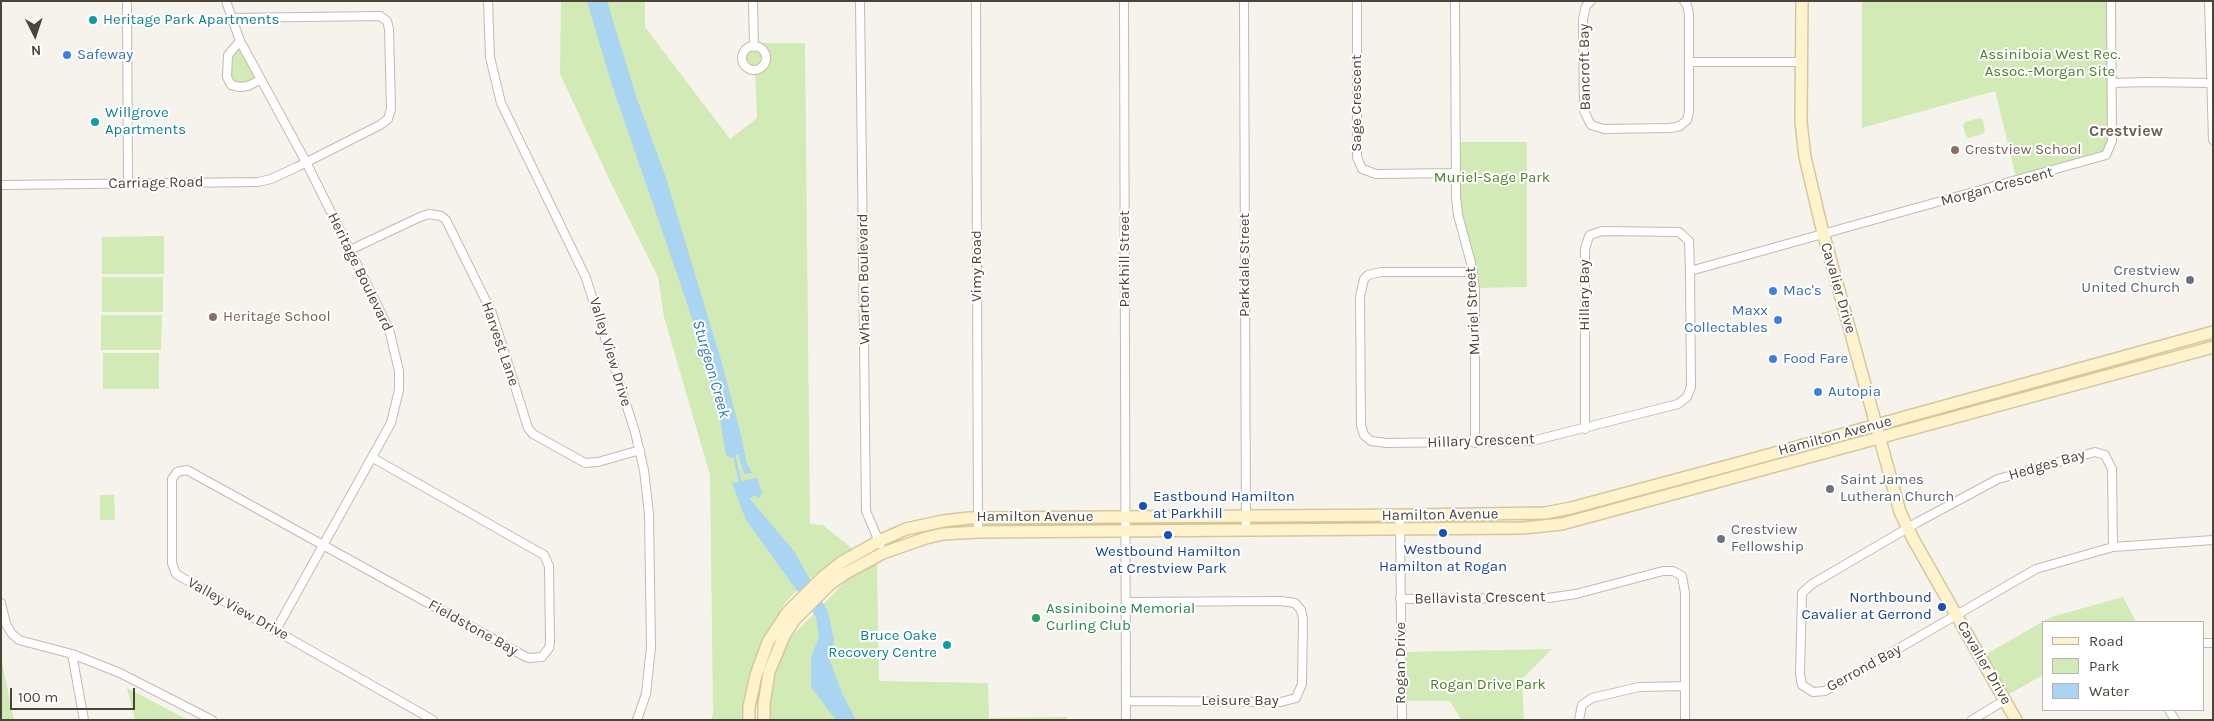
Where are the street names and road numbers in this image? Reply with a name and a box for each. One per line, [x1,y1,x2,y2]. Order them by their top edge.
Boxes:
street label: Bancroft Bay [1575,23,1595,111]
street label: Sage Crescent [1348,54,1366,152]
street label: Morgan Crescent [1939,163,2055,211]
street label: Carriage Road [108,173,204,193]
street label: Heritage Boulevard [323,210,397,334]
street label: Parkhill Street [1116,210,1134,308]
street label: Wharton Boulevard [854,213,874,345]
street label: Parkdale Street [1236,213,1254,317]
street label: Vimy Road [968,230,986,302]
street label: Cavalier Drive [1816,241,1860,335]
street label: Hillary Bay [1576,259,1594,331]
street label: Muriel Street [1462,266,1484,356]
street label: Valley View Drive [585,295,635,409]
street label: Harvest Lane [477,299,523,389]
street label: Hamilton Avenue [1776,412,1894,460]
street label: Hillary Crescent [1427,430,1535,452]
street label: Hedges Bay [2007,445,2087,485]
street label: Hamilton Avenue [1381,505,1499,525]
street label: Hamilton Avenue [977,508,1093,526]
street label: Valley View Drive [184,574,292,644]
street label: Bellavista Crescent [1414,588,1546,608]
street label: Fieldstone Bay [425,596,521,660]
street label: Cavalier Drive [1953,618,2015,708]
street label: Rogan Drive [1392,622,1410,704]
street label: Gerrond Bay [1824,640,1904,696]
street label: Leisure Bay [1201,692,1279,710]

